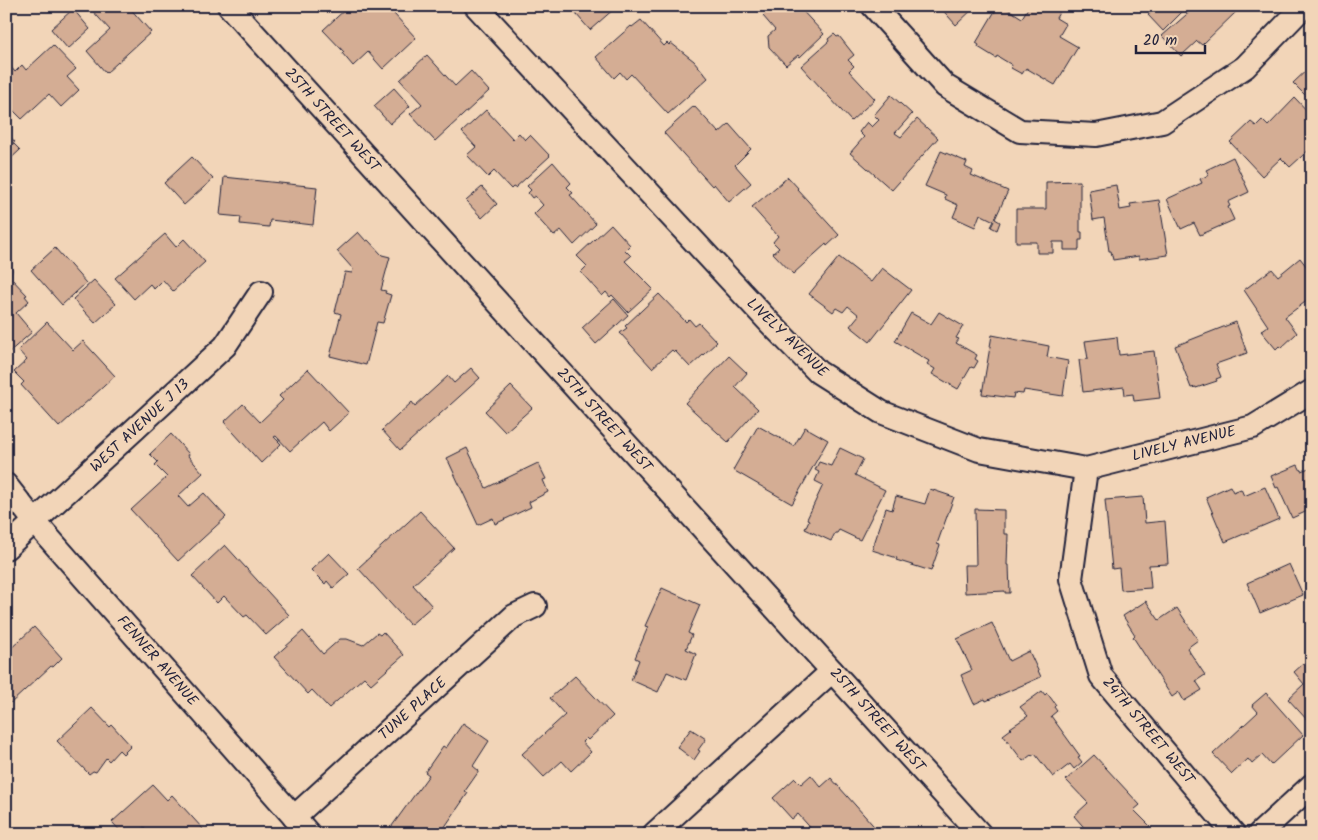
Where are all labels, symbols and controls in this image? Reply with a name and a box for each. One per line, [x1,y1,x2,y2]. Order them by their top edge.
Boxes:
scale bar [1136,22,1204,54]
text: 20 m [1143,29,1177,53]
street label: 25TH STREET WEST [278,62,387,179]
street label: LIVELY AVENUE [740,292,834,384]
street label: 25TH STREET WEST [550,362,659,479]
street label: WEST AVENUE J 13 [85,373,196,479]
street label: LIVELY AVENUE [1130,419,1240,468]
street label: FENNER AVENUE [110,610,204,713]
street label: 25TH STREET WEST [823,662,932,779]
street label: TUNE PLACE [373,671,454,746]
street label: 24TH STREET WEST [1096,672,1201,792]

